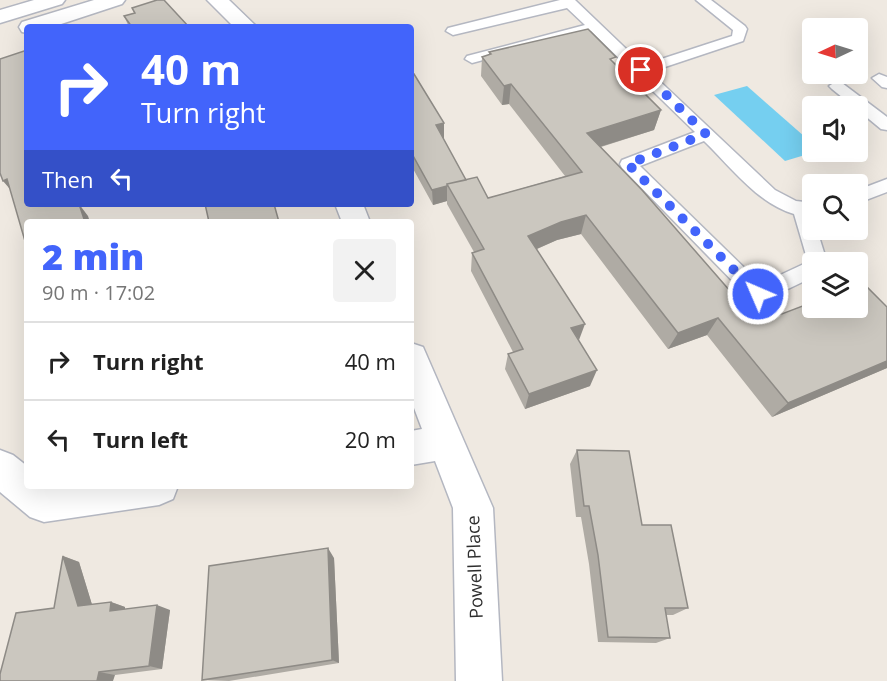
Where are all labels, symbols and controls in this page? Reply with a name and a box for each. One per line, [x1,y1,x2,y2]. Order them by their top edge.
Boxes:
north arrow [802,18,868,84]
map controls [802,18,868,318]
text: 40 m [141,40,241,97]
pin [615,44,666,95]
icon: right [42,48,120,126]
icon: arrive [624,53,657,86]
text: Turn right [141,94,266,131]
button: sound [802,96,868,162]
icon: left [105,162,138,195]
text: Then [42,164,93,194]
button: search [802,174,868,240]
text: 2 min [42,232,144,281]
button: close [333,239,396,302]
button: layers [802,252,868,318]
position arrow [726,262,790,326]
text: 90 m · 17:02 [42,279,155,306]
icon: right [42,345,75,378]
text: Turn right [93,346,204,376]
text: 40 m [345,346,396,376]
icon: left [42,423,75,456]
text: Turn left [93,424,188,454]
text: 20 m [345,424,396,454]
street label: Powell Place [460,515,488,619]

